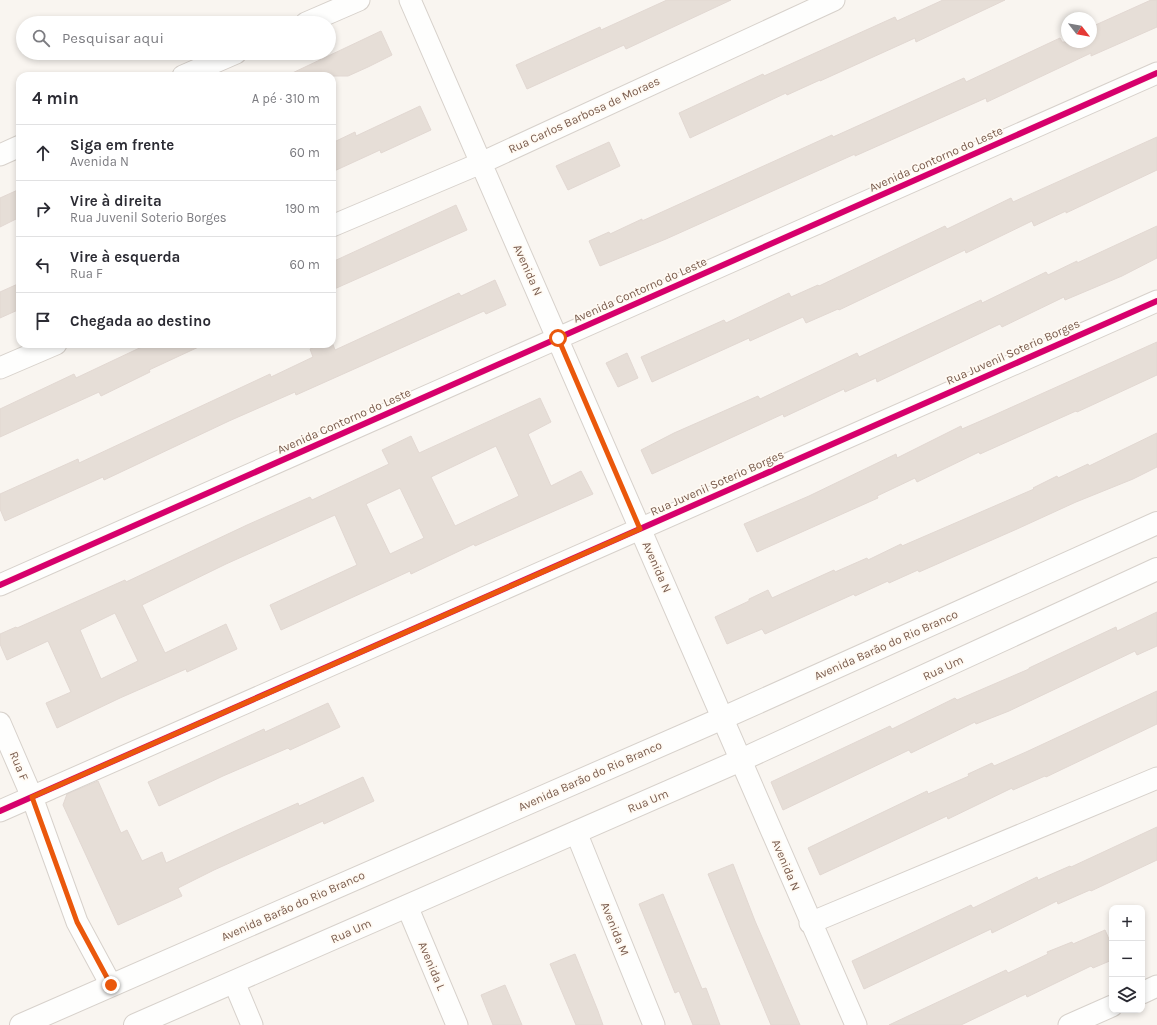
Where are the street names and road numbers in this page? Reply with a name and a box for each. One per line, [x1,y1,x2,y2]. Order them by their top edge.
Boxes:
street label: Rua Carlos Barbosa de Moraes [506,74,662,156]
street label: Avenida Contorno do Leste [867,123,1005,195]
street label: Avenida N [511,242,545,298]
street label: Avenida Contorno do Leste [571,254,709,326]
street label: Rua Juvenil Soterio Borges [944,316,1082,388]
street label: Avenida Contorno do Leste [275,385,413,457]
street label: Rua Juvenil Soterio Borges [648,447,786,519]
street label: Avenida N [640,539,674,595]
street label: Avenida Barão do Rio Branco [812,607,960,683]
street label: Rua Um [920,653,966,683]
street label: Avenida Barão do Rio Branco [516,738,664,814]
street label: Rua F [7,749,31,783]
street label: Rua Um [625,786,671,816]
street label: Avenida N [769,837,803,893]
street label: Avenida Barão do Rio Branco [219,868,367,944]
street label: Avenida M [598,900,632,958]
street label: Rua Um [328,916,374,946]
street label: Avenida L [415,939,449,993]

